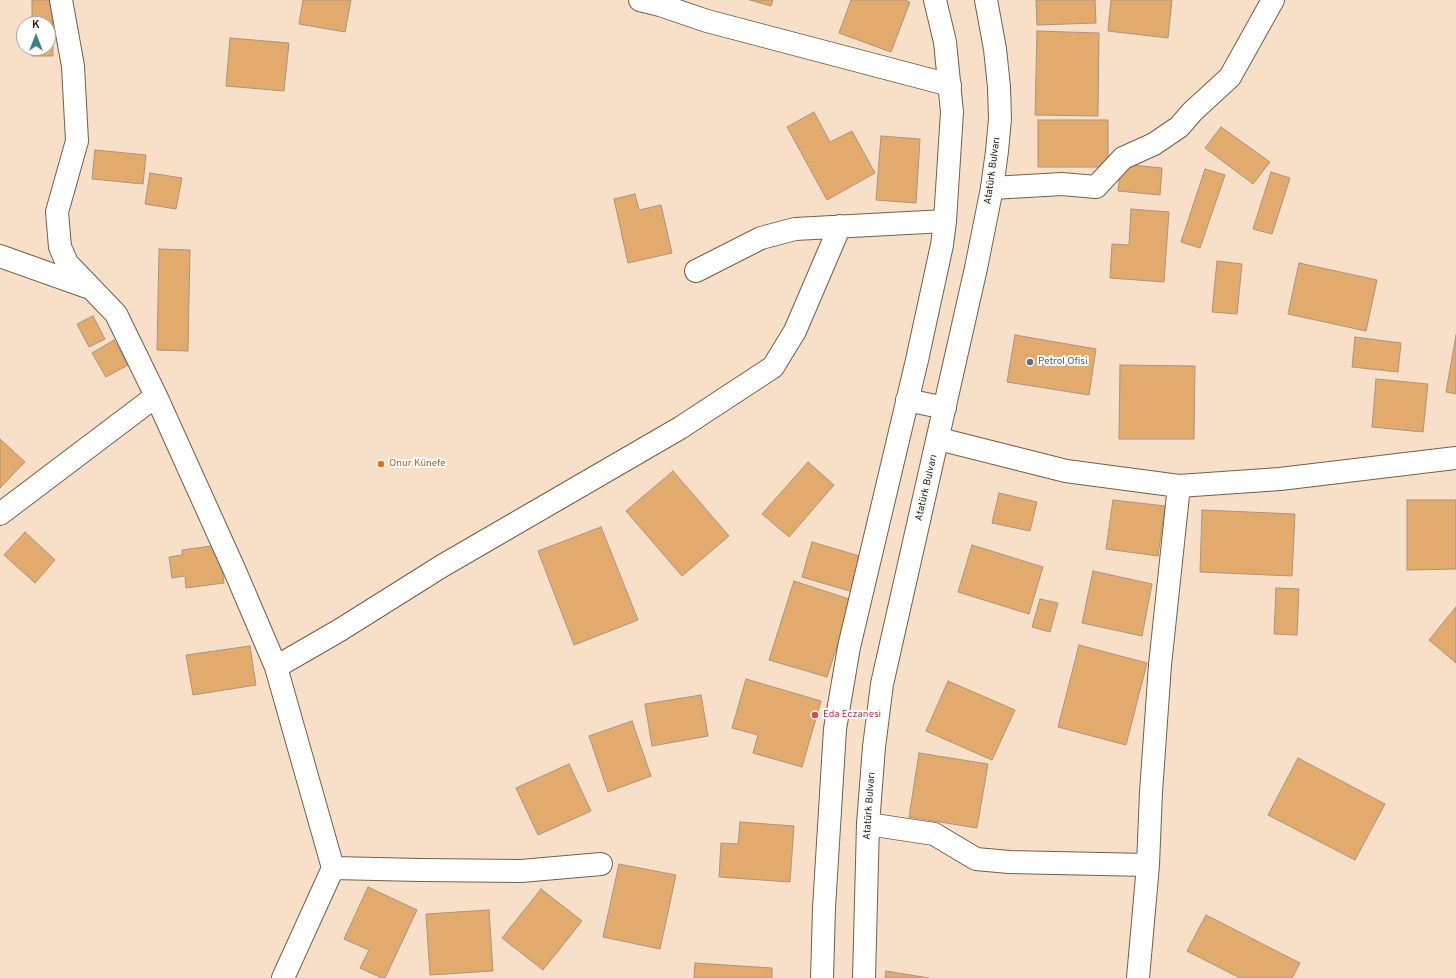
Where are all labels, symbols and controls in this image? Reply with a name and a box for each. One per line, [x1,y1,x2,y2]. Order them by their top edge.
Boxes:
north arrow [16,16,56,56]
text: K [32,18,40,32]
street label: Atatürk Bulvarı [982,137,1004,205]
place label: Petrol Ofisi [1038,356,1088,368]
marker: Petrol Ofisi [1025,357,1035,367]
street label: Atatürk Bulvarı [914,454,940,522]
place label: Onur Künefe [389,458,446,470]
marker: Onur Künefe [376,459,386,469]
place label: Eda Eczanesi [823,709,881,721]
marker: Eda Eczanesi [810,710,820,720]
street label: Atatürk Bulvarı [862,772,878,840]

